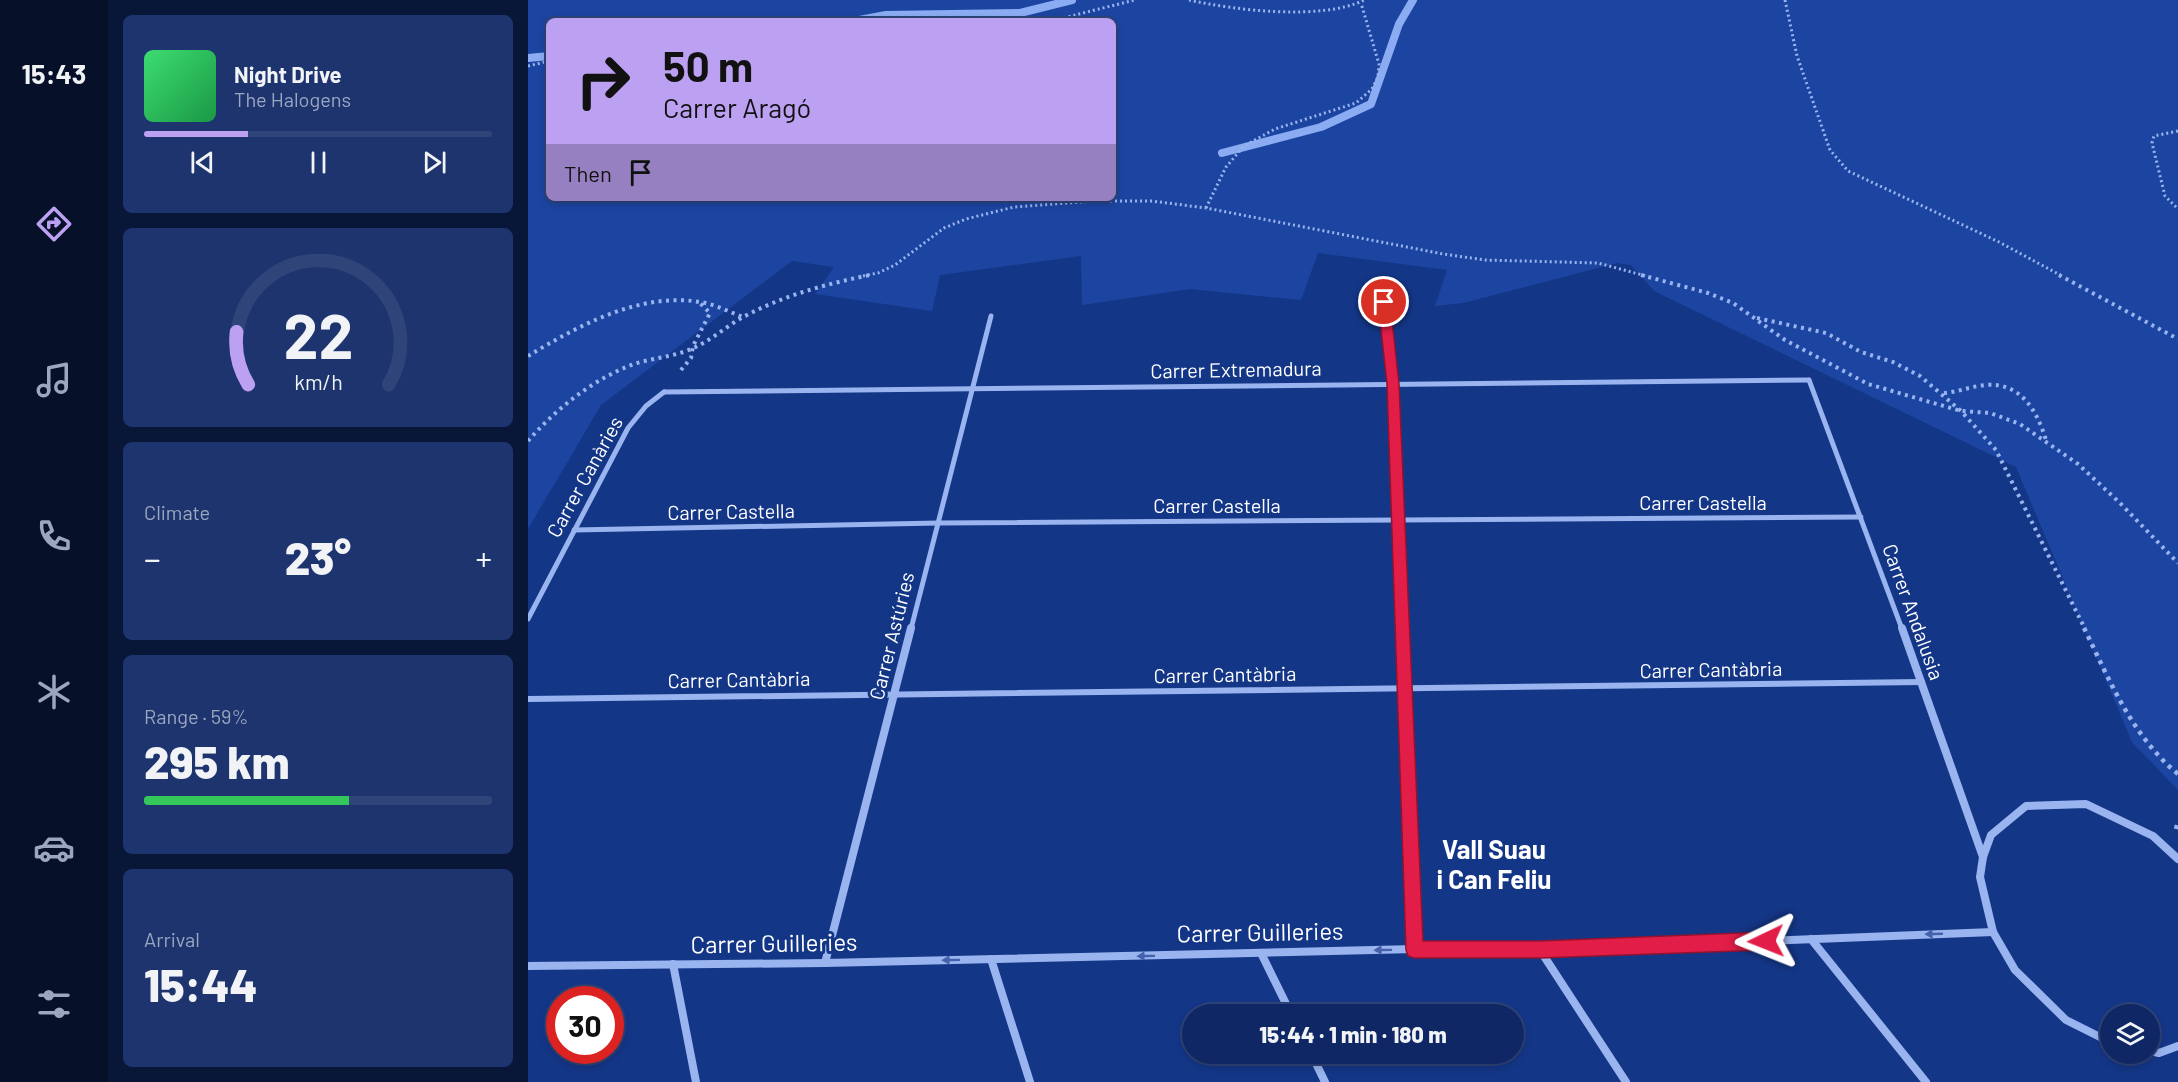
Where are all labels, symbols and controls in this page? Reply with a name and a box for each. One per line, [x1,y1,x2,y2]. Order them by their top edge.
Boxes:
text: 50 m [663,40,753,90]
icon: right [564,42,642,120]
text: 15:43 [22,57,86,89]
text: Night Drive [234,61,342,87]
text: The Halogens [234,87,351,111]
text: Carrer Aragó [663,91,811,123]
icon: previous [186,146,219,179]
icon: pause [302,146,335,179]
icon: next [418,146,451,179]
icon: arrive [624,156,657,189]
text: Then [564,160,612,186]
icon: directions [33,203,75,245]
pin [1358,276,1409,327]
icon: arrive [1367,285,1400,318]
text: 22 [283,297,353,371]
street label: Carrer Extremadura [1150,356,1322,382]
icon: music [33,359,75,401]
text: km/h [294,369,342,394]
street label: Carrer Canàries [541,412,627,541]
street label: Carrer Castella [1639,490,1767,514]
street label: Carrer Castella [1153,493,1281,517]
street label: Carrer Castella [667,498,795,524]
text: Climate [144,500,210,524]
icon: phone [33,515,75,557]
text: 23° [285,530,351,584]
text: − [144,538,161,578]
text: + [475,538,492,578]
street label: Carrer Andalusia [1878,540,1950,683]
street label: Carrer Astúries [864,569,919,702]
street label: Carrer Cantàbria [1639,656,1782,682]
street label: Carrer Cantàbria [1153,661,1296,687]
street label: Carrer Cantàbria [667,666,810,692]
icon: climate [33,671,75,713]
text: Range · 59% [144,704,248,728]
text: 295 km [144,734,290,788]
icon: car [33,827,75,869]
district label: Vall Suau i Can Feliu [1436,833,1552,894]
position arrow [1734,909,1798,973]
street label: Carrer Guilleries [1176,916,1344,947]
text: Arrival [144,927,200,951]
street label: Carrer Guilleries [690,927,858,958]
one-way arrow [1925,930,1944,939]
one-way arrow [1373,945,1392,955]
one-way arrow [1136,951,1155,960]
one-way arrow [941,956,960,965]
text: 15:44 [144,957,258,1011]
icon: filters [33,983,75,1025]
speed limit sign: 30 [546,986,624,1064]
map controls [2100,1004,2160,1064]
button: layers [2100,1004,2160,1064]
text: 15:44 · 1 min · 180 m [1259,1021,1447,1047]

